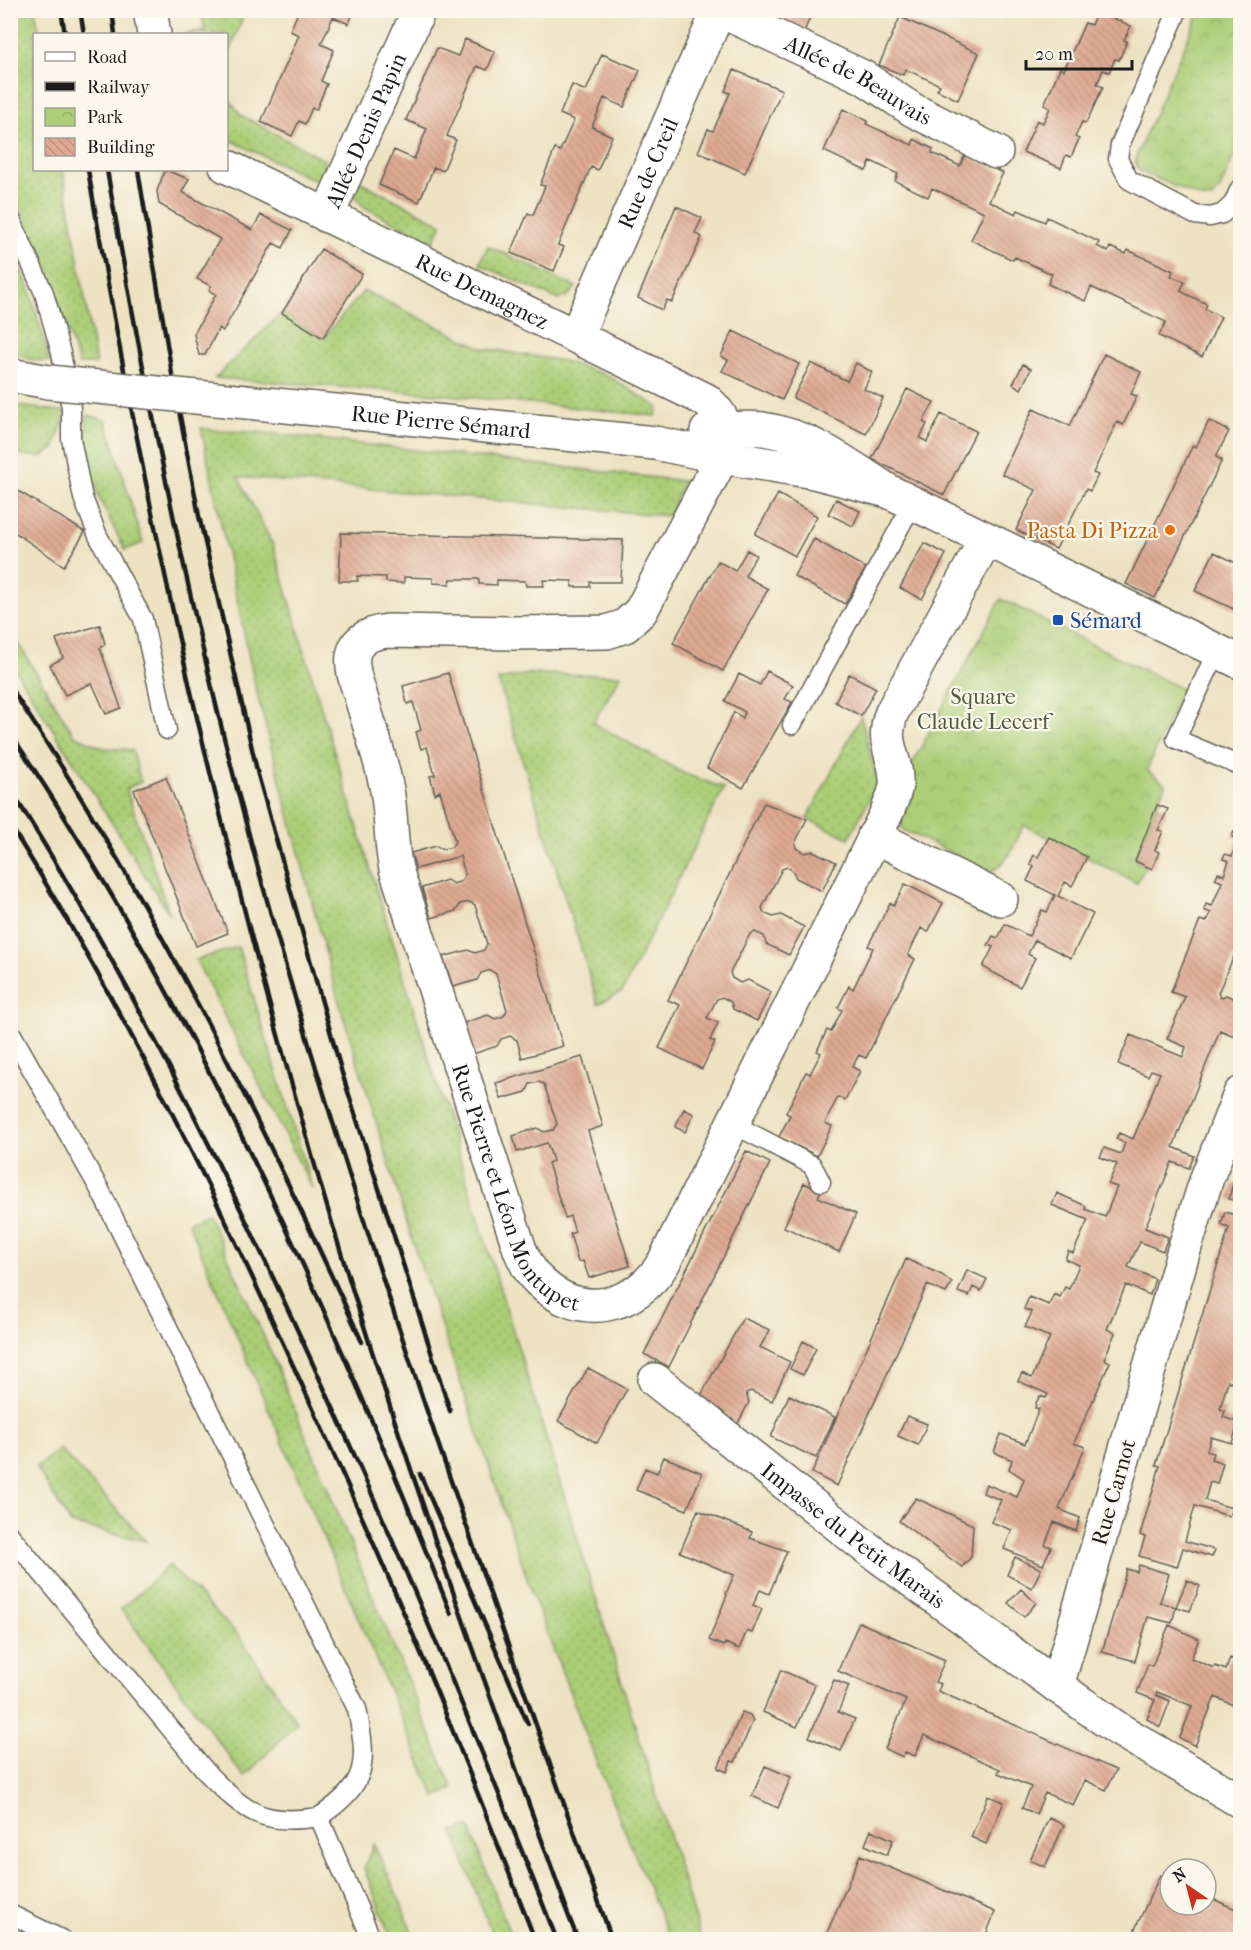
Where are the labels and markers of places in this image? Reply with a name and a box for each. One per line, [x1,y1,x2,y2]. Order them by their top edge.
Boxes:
place label: Pasta Di Pizza [1026,518,1159,544]
marker: Pasta Di Pizza [1163,523,1177,537]
place label: Sémard [1070,608,1143,634]
marker: Sémard [1051,613,1065,627]

